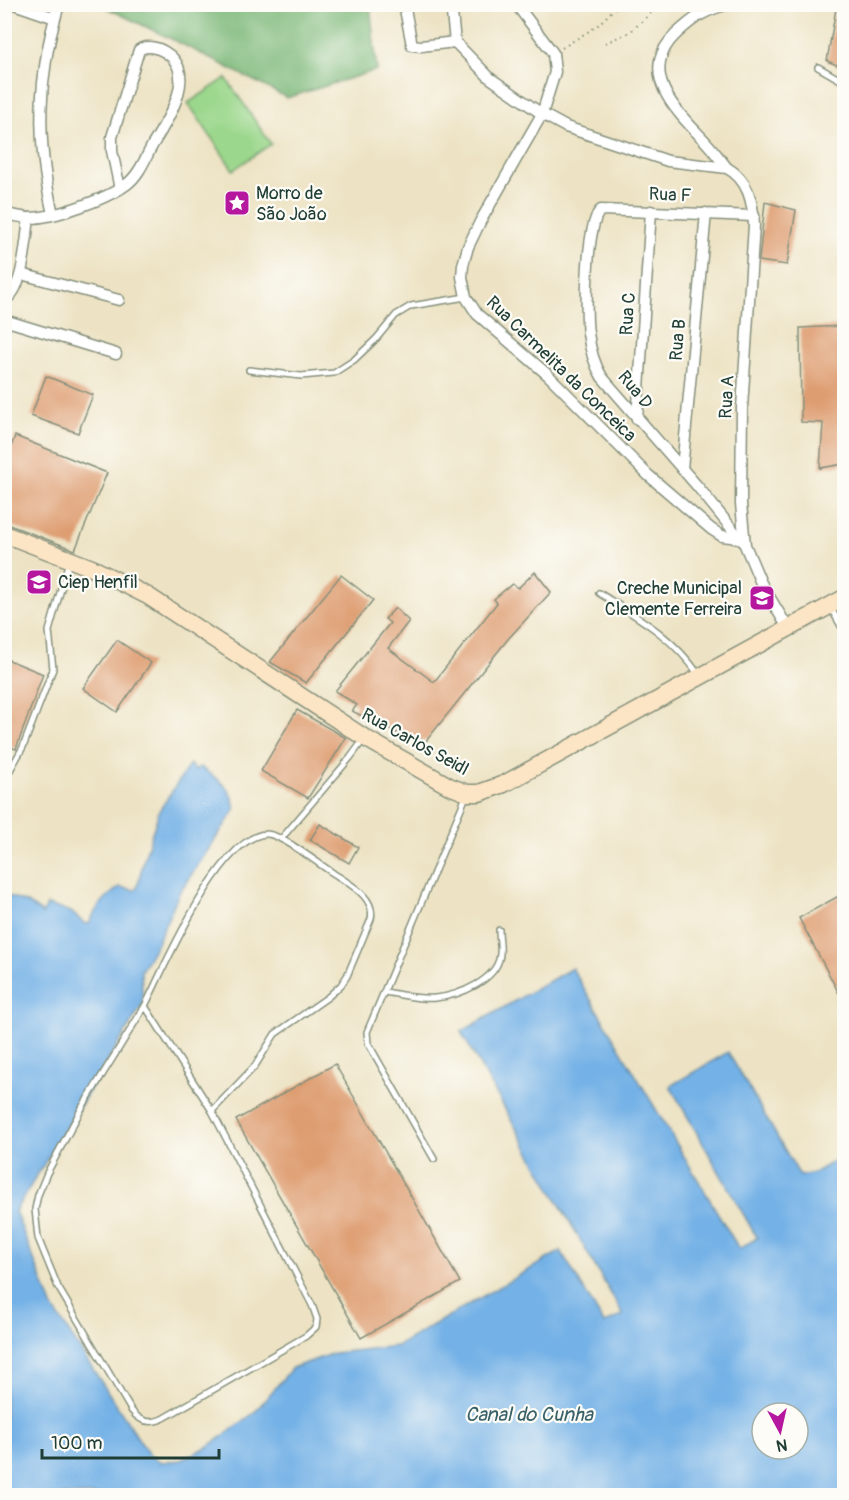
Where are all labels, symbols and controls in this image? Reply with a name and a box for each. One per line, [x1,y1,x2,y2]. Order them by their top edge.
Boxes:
place label: Morro de São João [256,182,327,226]
street label: Rua F [648,182,692,208]
place icon: Morro de São João [222,188,252,218]
street label: Rua Carmelita da Conceica [481,291,641,447]
street label: Rua C [615,292,641,336]
street label: Rua B [665,318,691,362]
street label: Rua D [612,366,658,414]
street label: Rua A [714,374,740,419]
school or university icon: Ciep Henfil [24,567,54,597]
place label: Ciep Henfil [58,571,138,594]
place label: Creche Municipal Clemente Ferreira [605,577,742,621]
school or university icon: Creche Municipal Clemente Ferreira [747,583,777,613]
street label: Rua Carlos Seidl [357,703,473,781]
north arrow [750,1401,810,1461]
water label: Canal do Cunha [465,1402,595,1427]
scale bar [42,1422,219,1460]
text: 100 m [51,1432,103,1455]
text: N [775,1434,789,1456]

